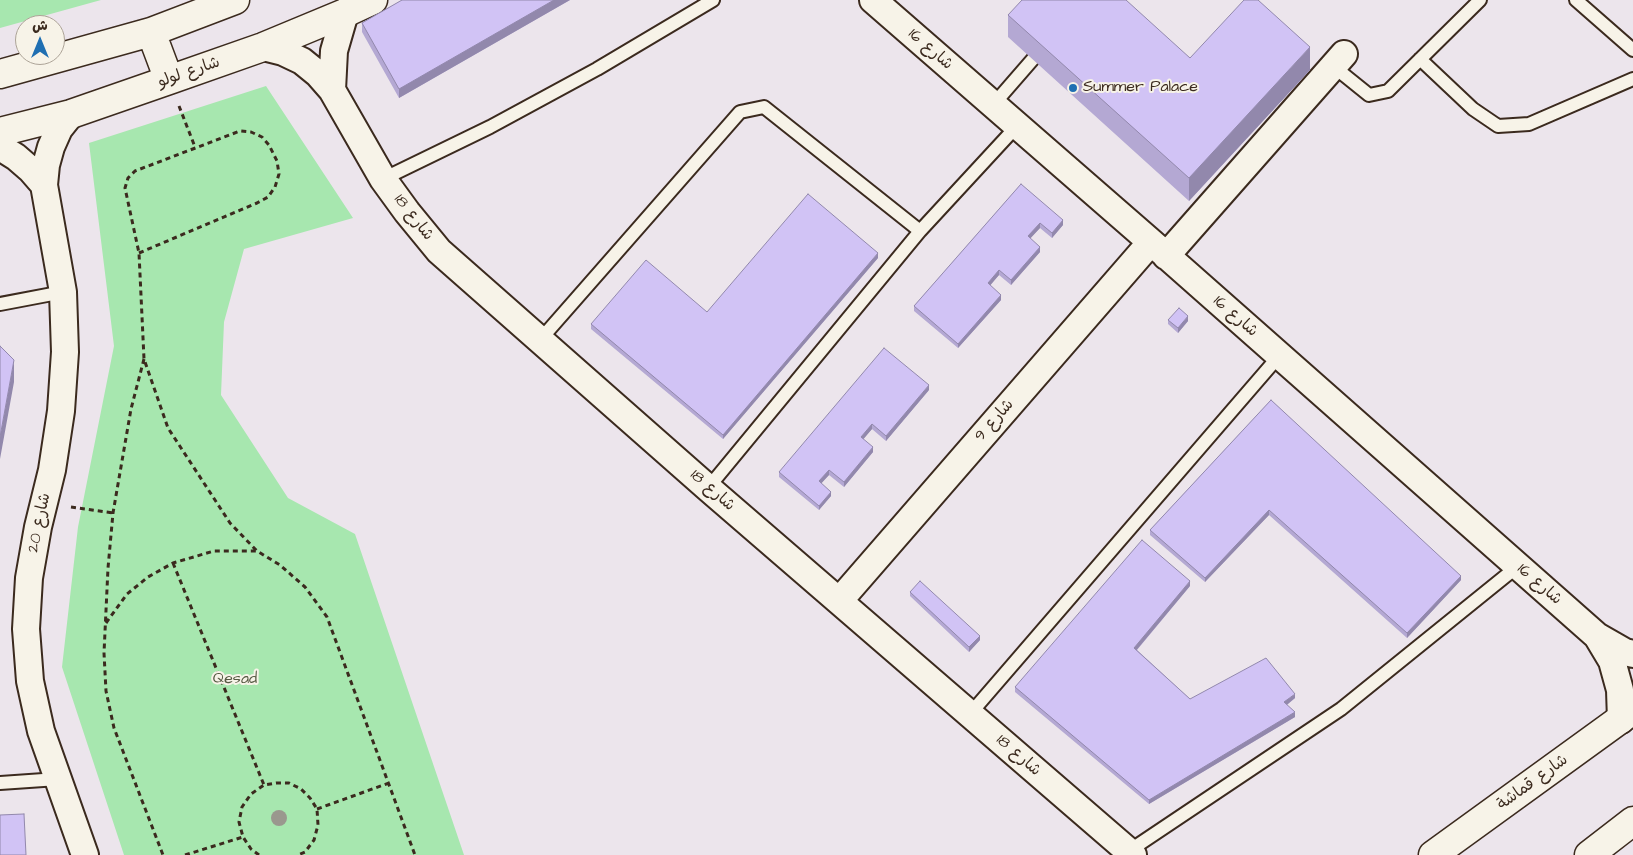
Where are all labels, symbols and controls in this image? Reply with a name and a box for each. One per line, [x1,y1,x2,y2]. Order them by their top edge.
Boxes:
north arrow [15,15,65,65]
text: ش [32,16,48,36]
street label: شارع 16 [904,25,956,75]
street label: شارع لولو [155,53,223,93]
place label: Summer Palace [1083,78,1198,98]
marker: Summer Palace [1067,82,1079,94]
street label: شارع 18 [389,191,437,245]
street label: شارع 16 [1209,292,1261,342]
street label: شارع 9 [971,396,1019,446]
street label: شارع 18 [686,466,738,516]
street label: شارع 20 [24,492,56,554]
street label: شارع 16 [1513,560,1565,610]
park label: Qesad [213,670,257,690]
street label: شارع 18 [992,731,1044,781]
street label: شارع قماشة [1494,751,1572,815]

